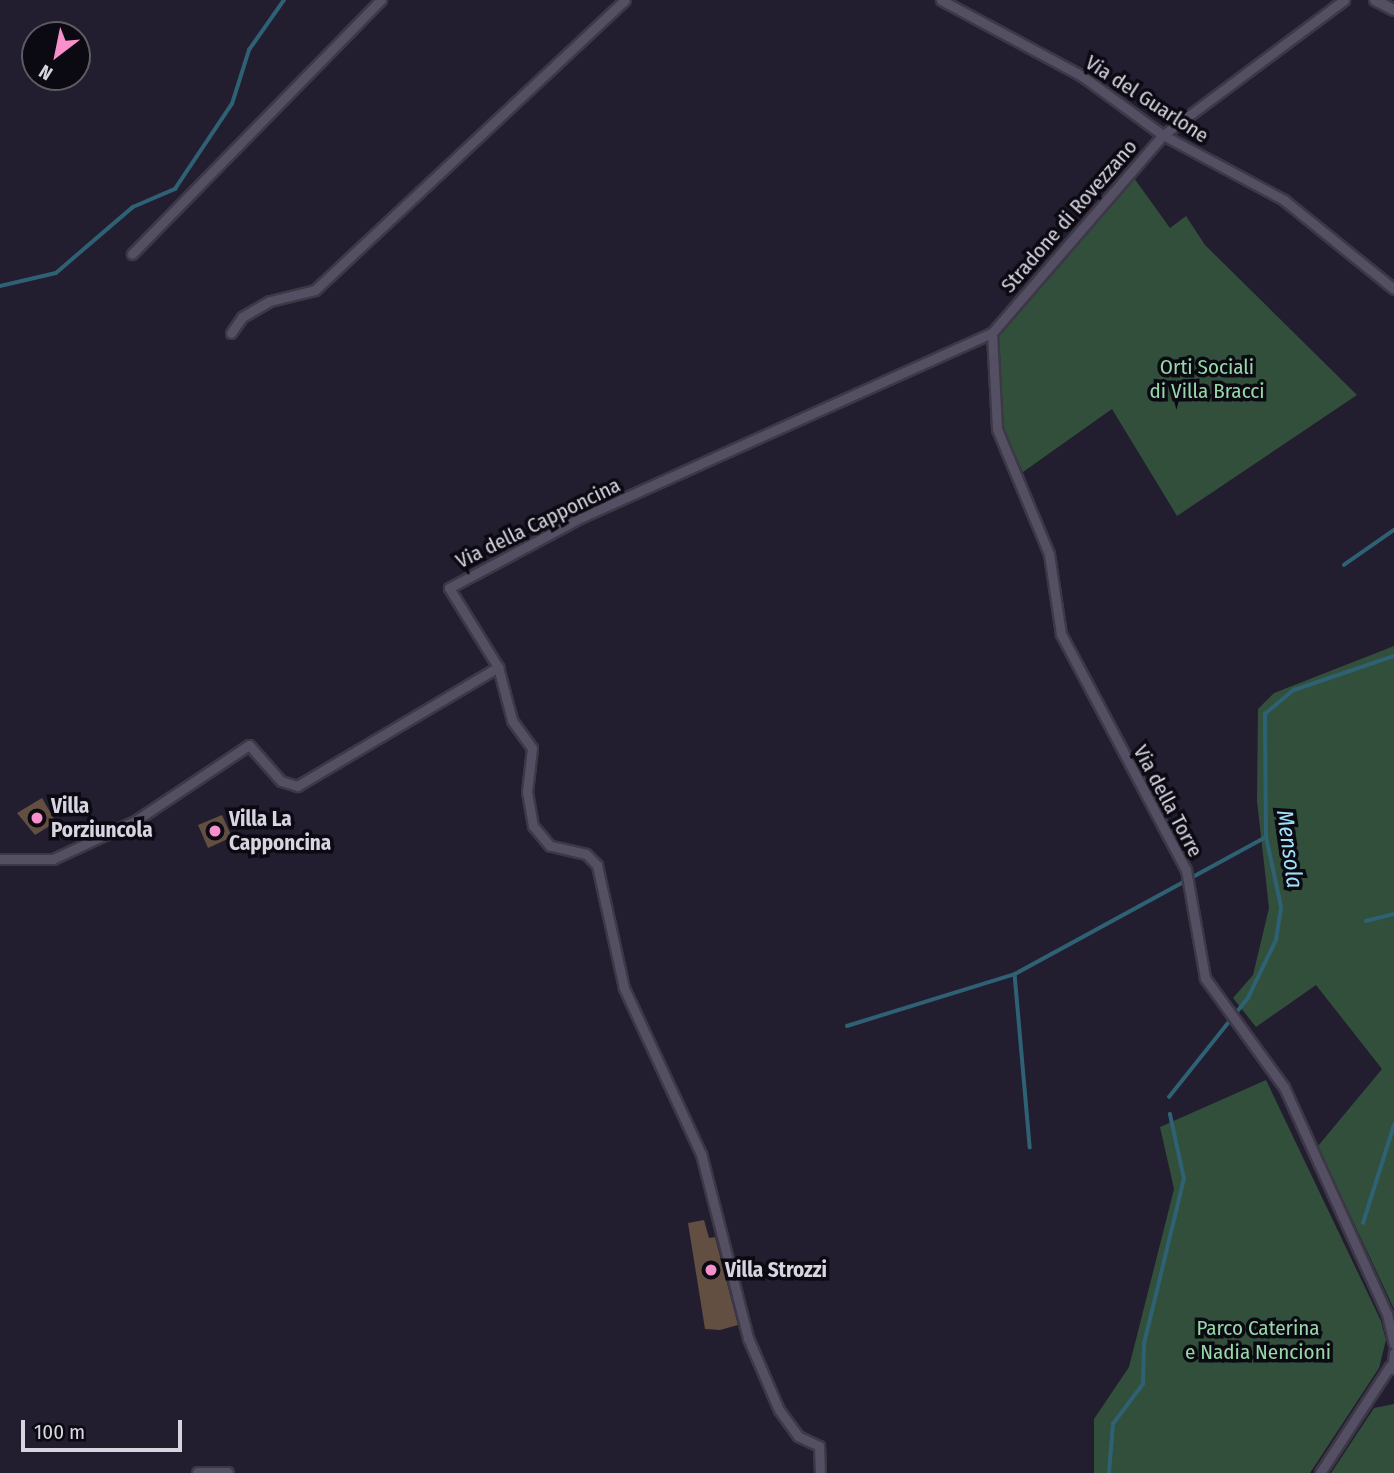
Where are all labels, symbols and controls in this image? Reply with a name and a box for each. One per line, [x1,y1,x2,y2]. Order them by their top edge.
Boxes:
north arrow [21,21,91,91]
street label: Via del Guarlone [1081,50,1213,148]
text: N [35,60,57,85]
street label: Stradone di Rovezzano [996,134,1142,298]
park label: Orti Sociali di Villa Bracci [1150,354,1264,404]
street label: Via della Capponcina [452,472,624,574]
street label: Via della Torre [1128,741,1208,861]
place label: Villa Porziuncola [51,793,153,843]
place label: Villa La Capponcina [229,806,331,856]
water label: Mensola [1271,808,1309,890]
marker: Villa Porziuncola [29,810,45,826]
marker: Villa La Capponcina [207,823,223,839]
place label: Villa Strozzi [725,1257,827,1283]
marker: Villa Strozzi [703,1262,719,1278]
park label: Parco Caterina e Nadia Nencioni [1185,1315,1331,1365]
scale bar [24,1406,186,1450]
text: 100 m [34,1419,85,1445]

